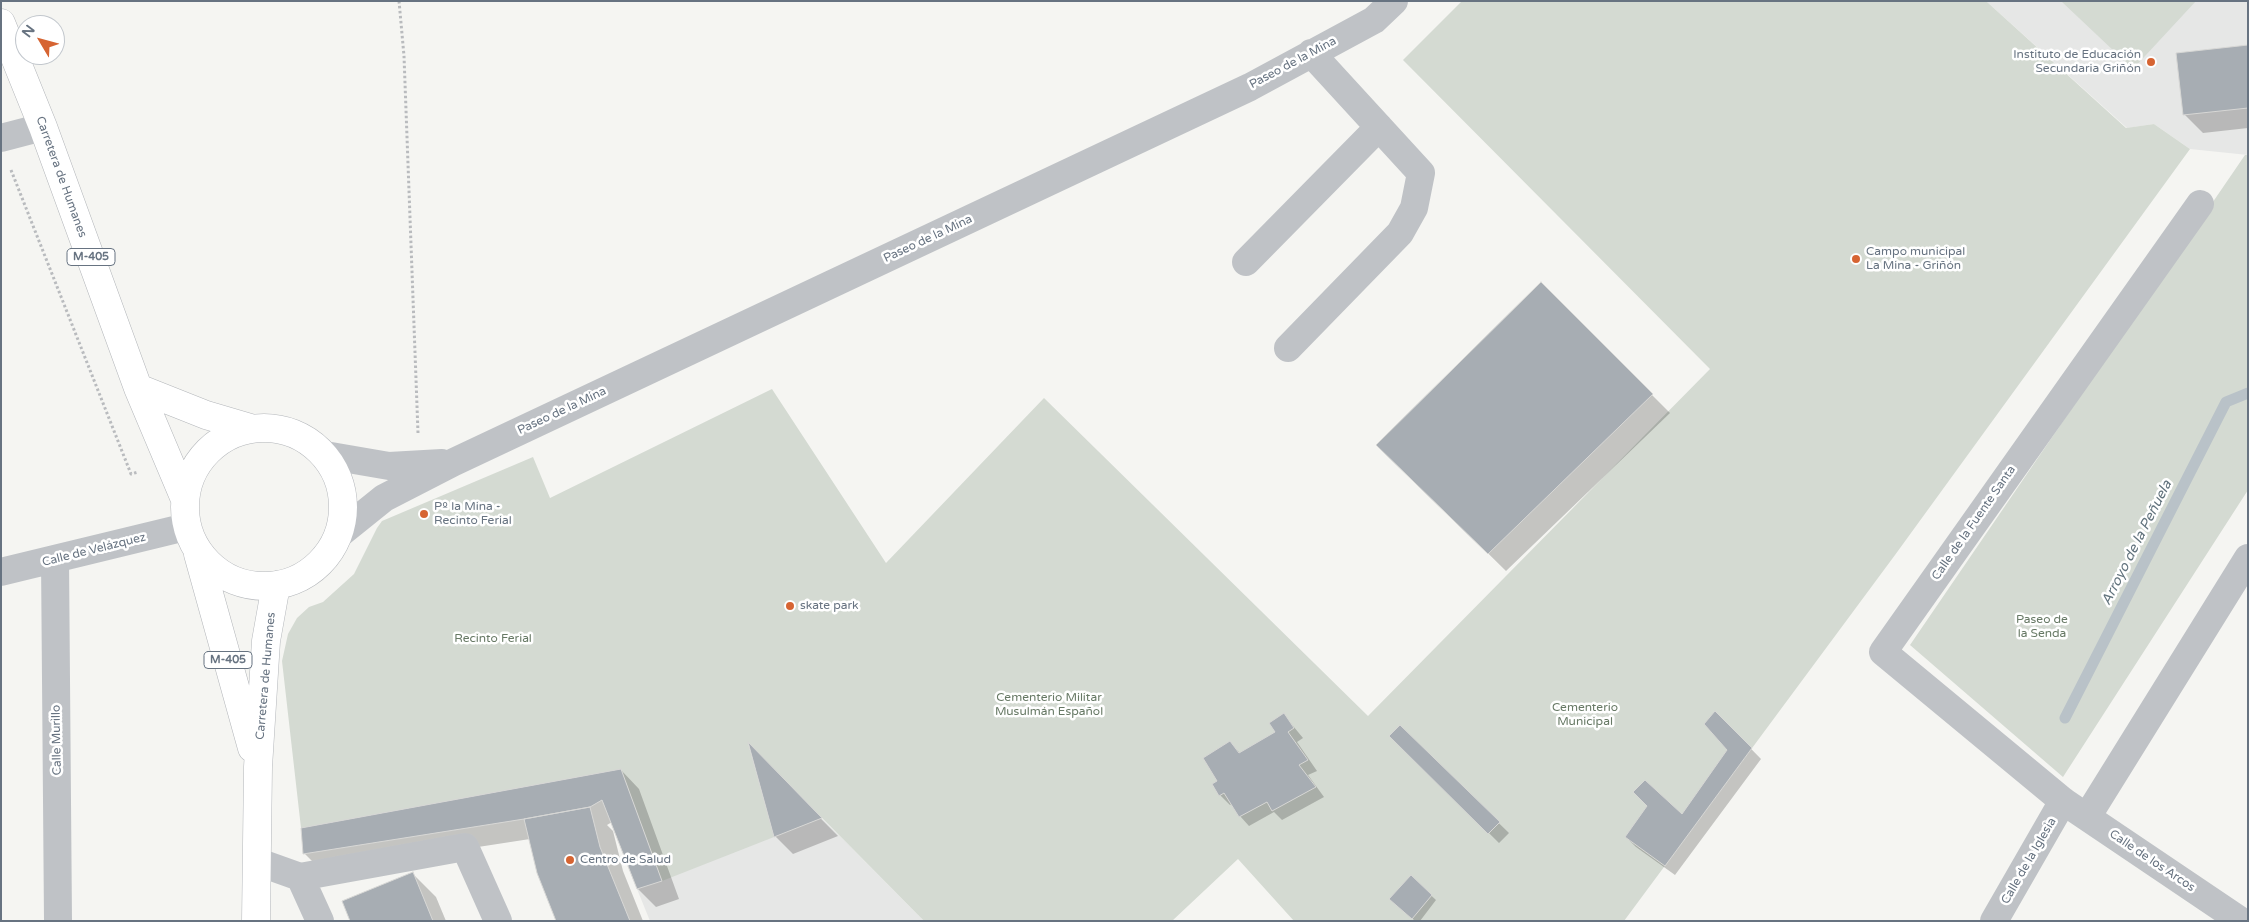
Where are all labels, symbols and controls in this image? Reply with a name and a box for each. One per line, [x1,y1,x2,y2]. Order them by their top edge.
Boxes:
north arrow [15,15,65,65]
text: N [18,22,39,41]
street label: Paseo de la Mina [1247,34,1339,92]
place label: Instituto de Educación Secundaria Griñón [2013,48,2141,76]
marker: Instituto de Educación Secundaria Griñón [2145,56,2157,68]
street label: Carretera de Humanes [32,114,90,240]
street label: Paseo de la Mina [881,212,975,266]
place label: Campo municipal La Mina - Griñón [1866,245,1965,273]
road number: M-405 [67,248,115,266]
marker: Campo municipal La Mina - Griñón [1850,253,1862,265]
street label: Paseo de la Mina [515,384,609,438]
street label: Calle de la Fuente Santa [1929,463,2019,583]
water label: Arroyo de la Peñuela [2098,478,2176,608]
place label: Pº la Mina - Recinto Ferial [434,500,512,528]
marker: Pº la Mina - Recinto Ferial [418,508,430,520]
street label: Calle de Velázquez [41,530,147,570]
place label: skate park [800,599,859,613]
marker: skate park [784,600,796,612]
street label: Carretera de Humanes [253,612,279,740]
park label: Paseo de la Senda [2016,613,2068,641]
park label: Recinto Ferial [454,632,532,646]
road number: M-405 [204,652,252,668]
park label: Cementerio Militar Musulmán Español [995,691,1103,719]
park label: Cementerio Municipal [1552,701,1618,729]
street label: Calle Murillo [49,705,65,775]
street label: Calle de la Iglesia [1998,815,2060,907]
street label: Calle de los Arcos [2106,827,2198,895]
place label: Centro de Salud [580,853,671,867]
marker: Centro de Salud [564,854,576,866]

